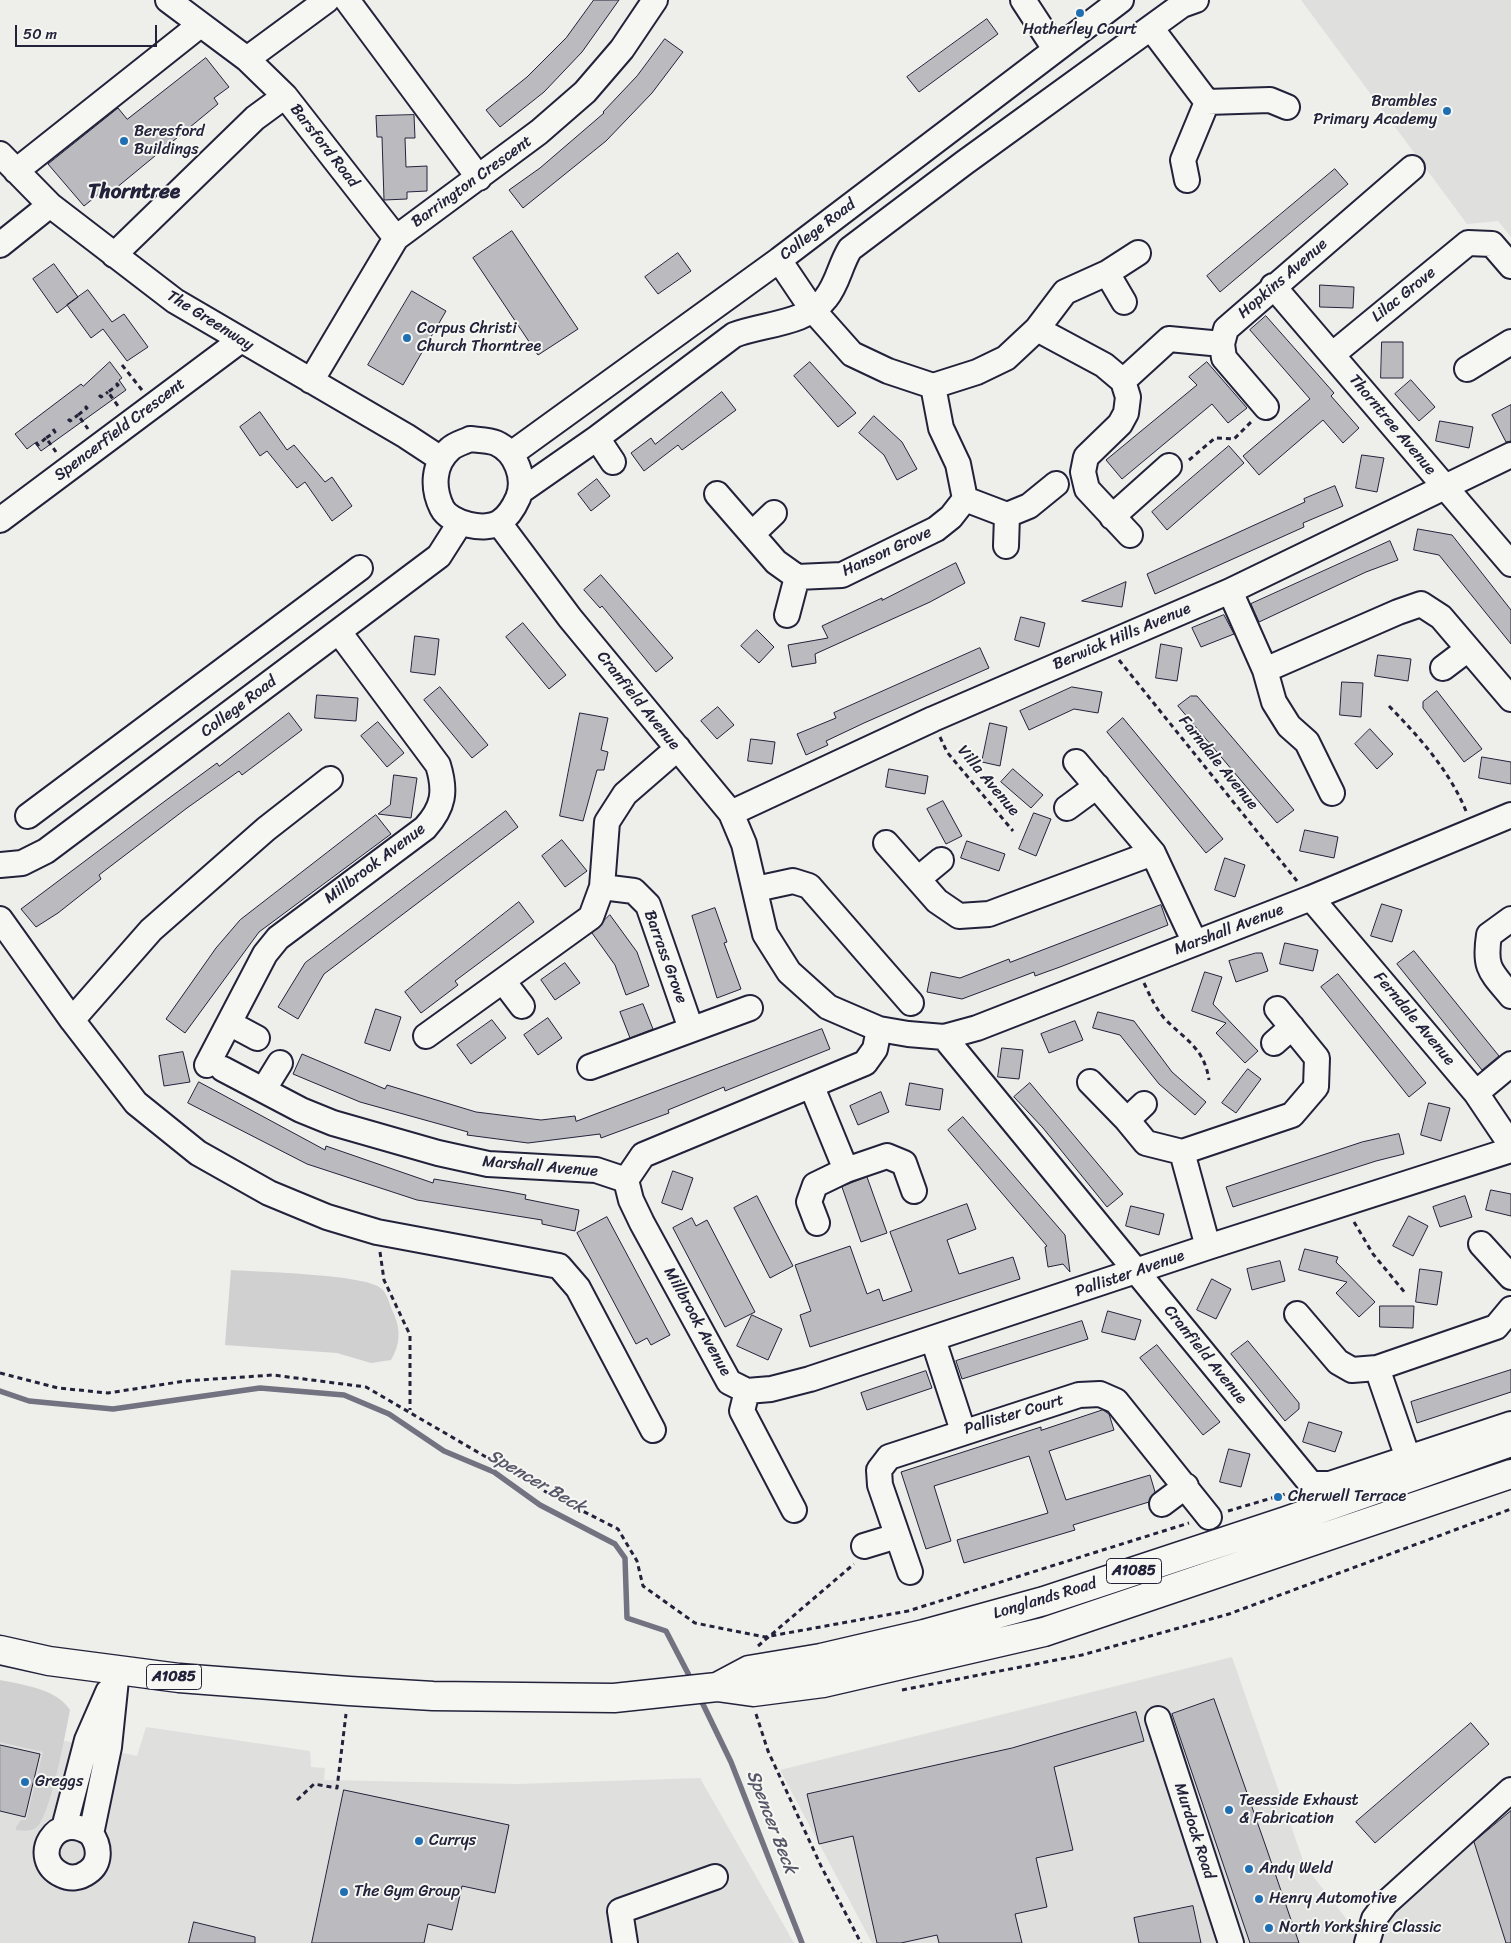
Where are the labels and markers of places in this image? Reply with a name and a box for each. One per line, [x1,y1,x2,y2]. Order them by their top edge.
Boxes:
marker: Hatherley Court [1074,7,1086,19]
place label: Hatherley Court [1023,20,1137,40]
place label: Brambles Primary Academy [1313,92,1437,130]
marker: Brambles Primary Academy [1441,105,1453,117]
place label: Beresford Buildings [134,122,204,160]
marker: Beresford Buildings [118,135,130,147]
place label: Corpus Christi Church Thorntree [417,319,541,357]
marker: Corpus Christi Church Thorntree [401,332,413,344]
place label: Cherwell Terrace [1288,1487,1406,1507]
marker: Cherwell Terrace [1272,1491,1284,1503]
place label: Greggs [35,1772,83,1792]
marker: Greggs [19,1776,31,1788]
place label: Teesside Exhaust & Fabrication [1239,1791,1358,1829]
marker: Teesside Exhaust & Fabrication [1223,1804,1235,1816]
place label: Currys [429,1831,476,1851]
marker: Currys [413,1835,425,1847]
place label: Andy Weld [1259,1859,1332,1879]
marker: Andy Weld [1243,1863,1255,1875]
place label: The Gym Group [354,1882,460,1902]
marker: The Gym Group [338,1886,350,1898]
place label: Henry Automotive [1269,1889,1397,1909]
marker: Henry Automotive [1253,1893,1265,1905]
place label: North Yorkshire Classic [1279,1918,1441,1938]
marker: North Yorkshire Classic [1263,1922,1275,1934]

